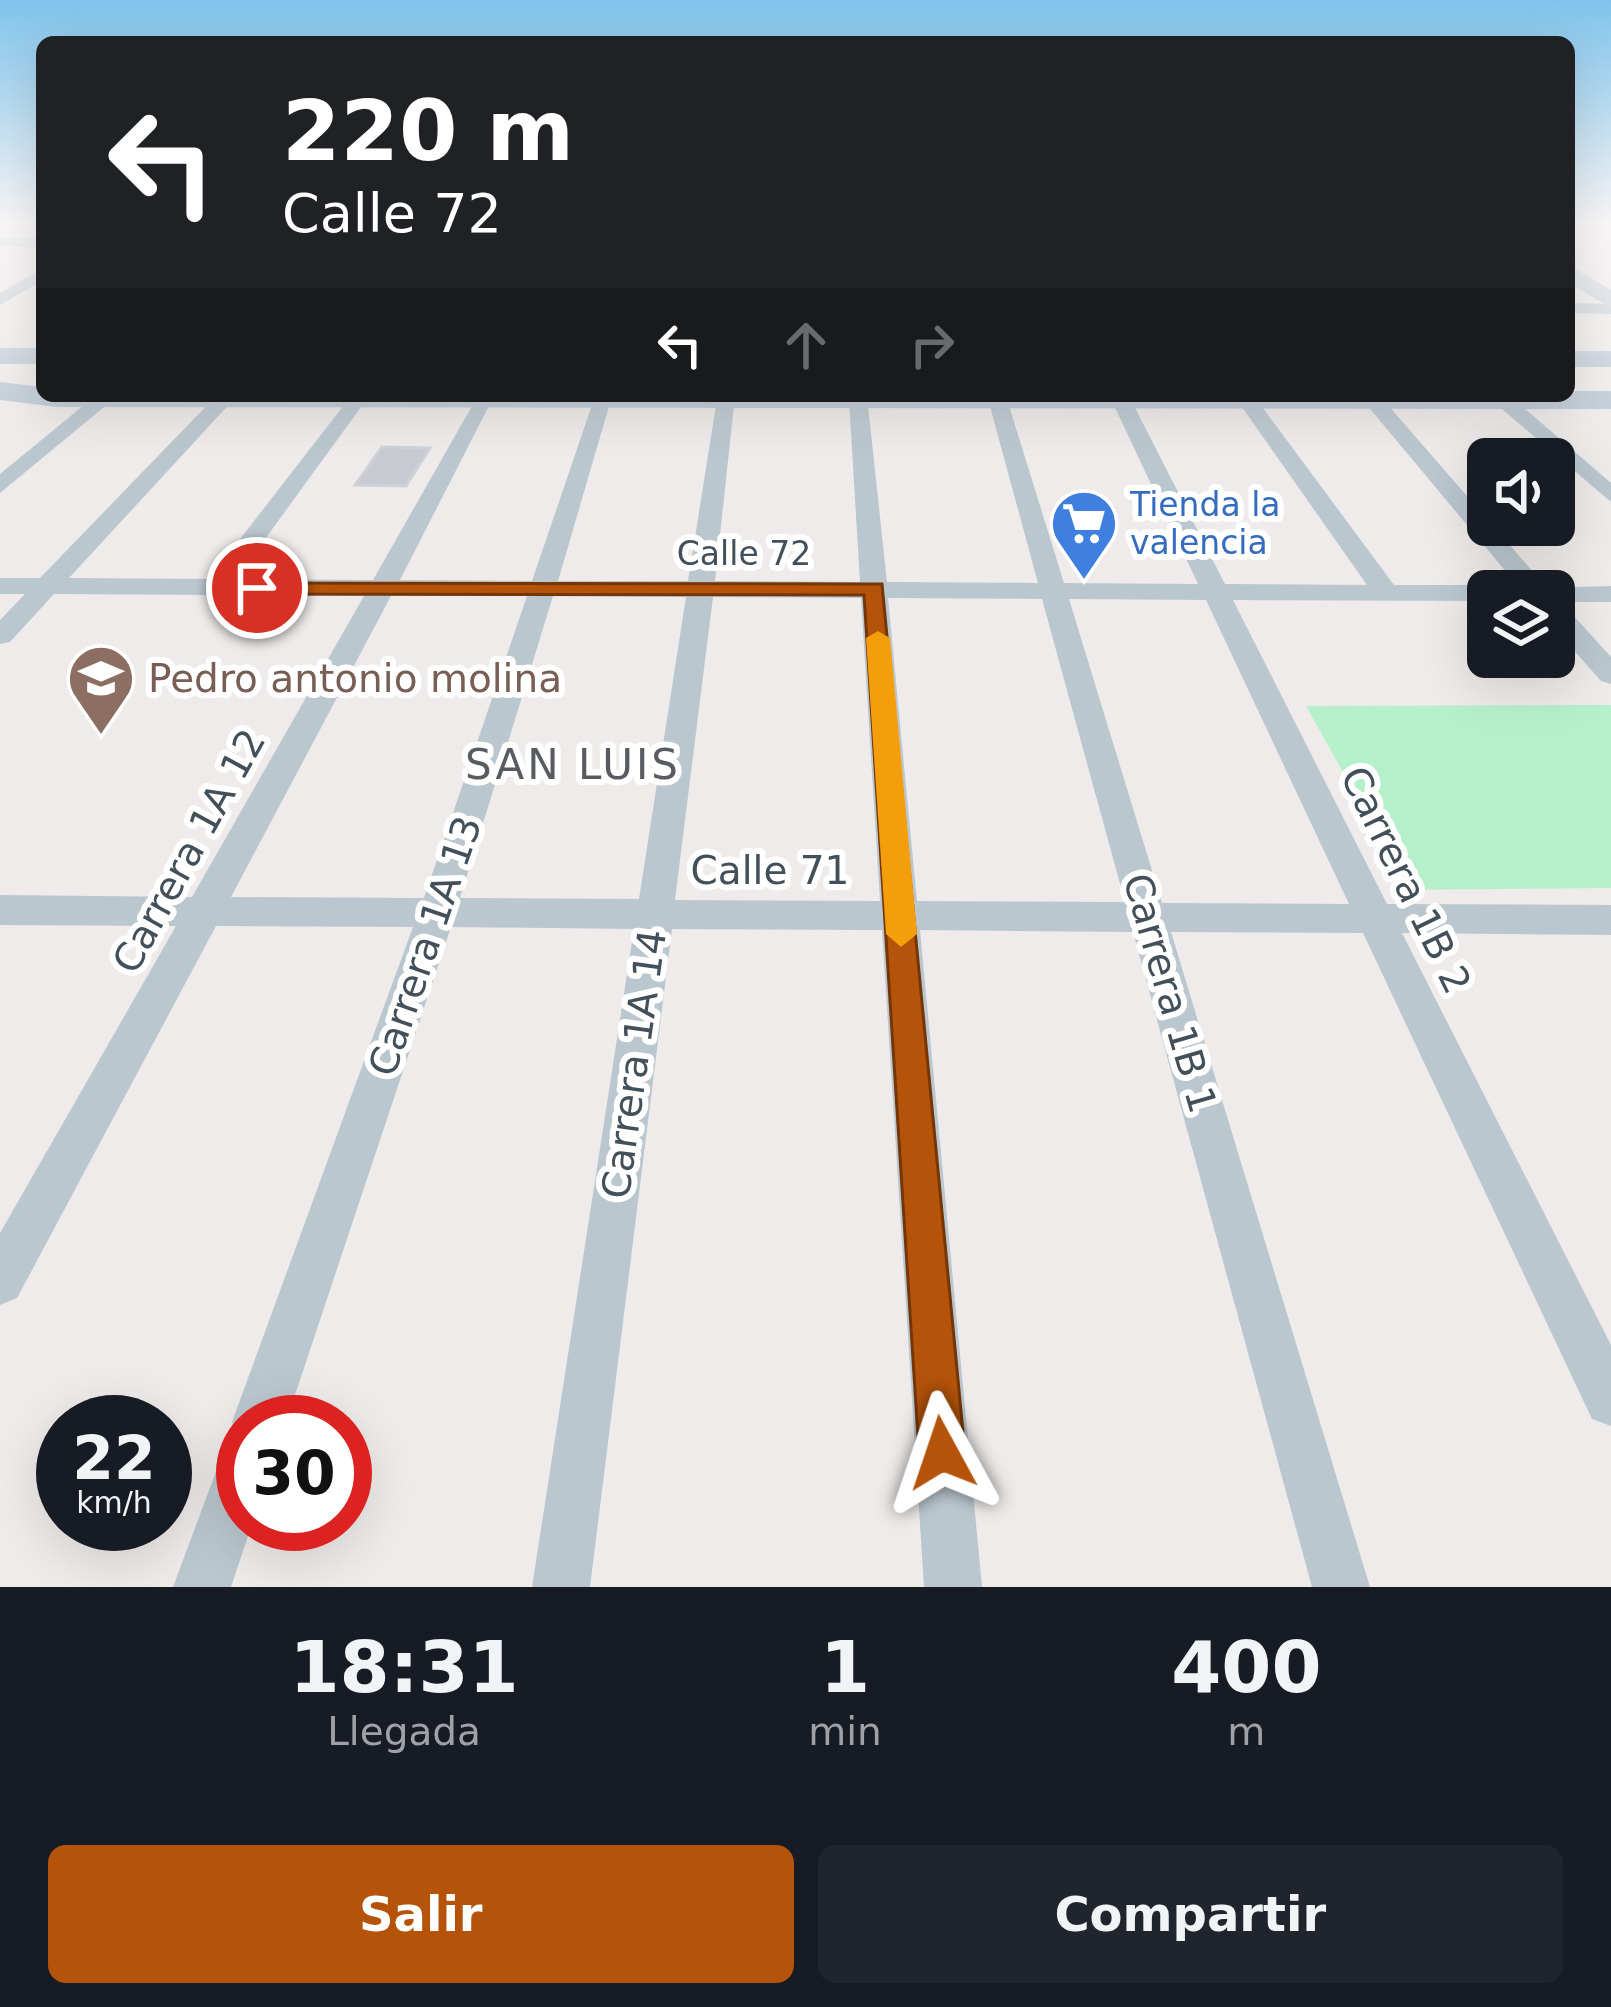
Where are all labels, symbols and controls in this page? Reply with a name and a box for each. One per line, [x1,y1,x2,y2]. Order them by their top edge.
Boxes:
text: 220 m [282,82,574,180]
icon: left [84,84,240,240]
text: Calle 72 [282,182,502,245]
icon: left [647,312,713,378]
icon: ahead [773,312,839,378]
icon: right [899,312,965,378]
map controls [1467,438,1575,678]
button: sound [1467,438,1575,546]
place label: Tienda la valencia [1129,485,1281,562]
supermarket icon: Tienda la valencia [1049,488,1119,582]
street label: Calle 72 [677,534,811,573]
pin [206,537,308,639]
icon: arrive [224,555,290,621]
button: layers [1467,570,1575,678]
school or university icon: Pedro antonio molina [66,643,136,737]
place label: Pedro antonio molina [148,656,562,701]
street label: Carrera 1A 12 [104,721,274,981]
district label: SAN LUIS [465,740,681,789]
street label: Carrera 1B 2 [1332,759,1480,1001]
street label: Carrera 1A 13 [360,810,490,1082]
street label: Calle 71 [691,848,849,893]
street label: Carrera 1B 1 [1114,868,1226,1118]
street label: Carrera 1A 14 [593,926,675,1202]
position arrow [879,1390,1005,1516]
speed limit sign: 30 [216,1395,372,1551]
text: 22 [72,1423,156,1493]
text: km/h [76,1485,152,1520]
text: 18:31 [289,1625,519,1709]
text: 1 [820,1625,870,1709]
text: 400 [1171,1625,1321,1709]
text: Llegada [327,1709,481,1754]
text: min [808,1709,882,1754]
text: m [1227,1709,1265,1754]
button: Salir [48,1845,794,1983]
button: Compartir [818,1845,1563,1983]

